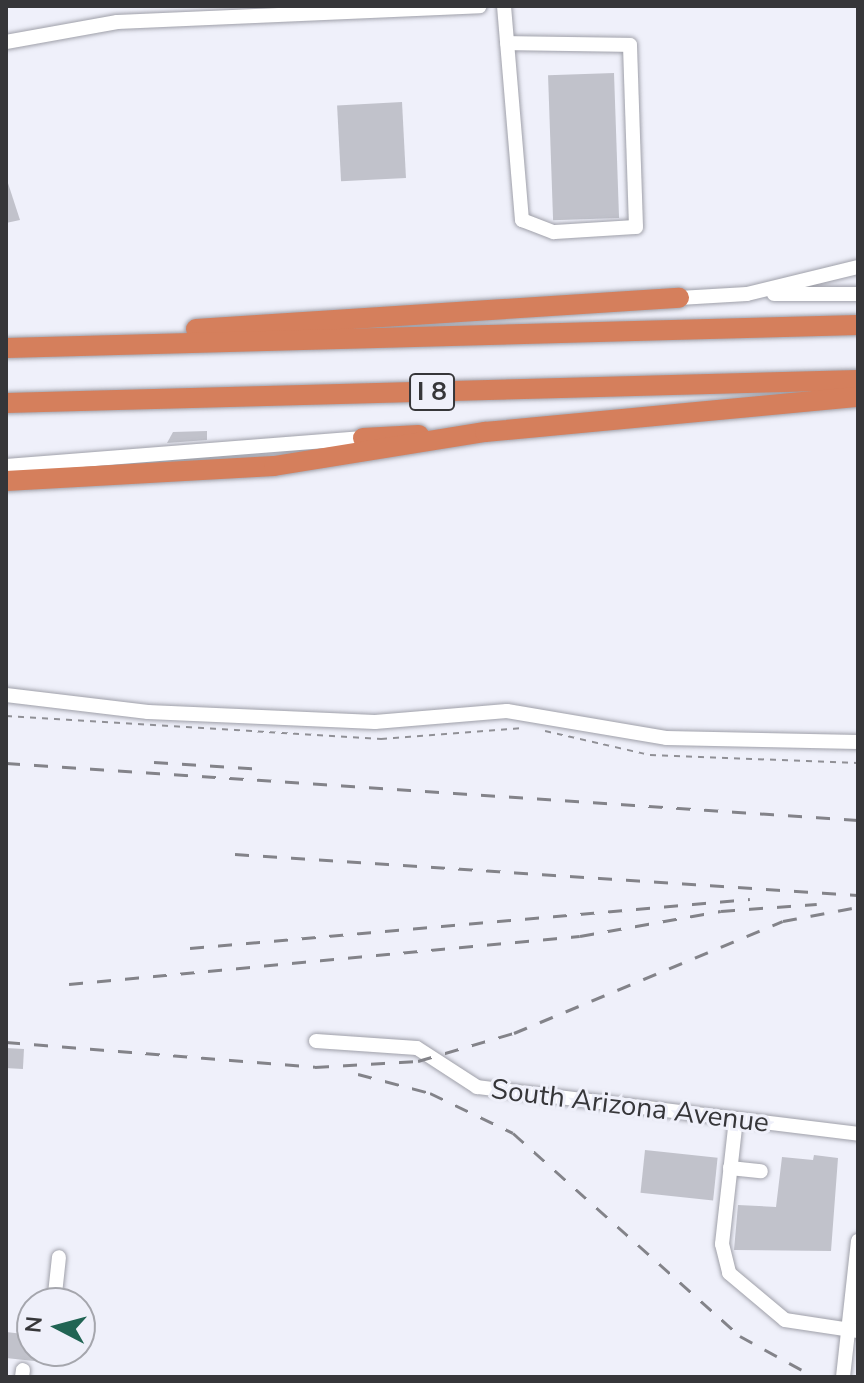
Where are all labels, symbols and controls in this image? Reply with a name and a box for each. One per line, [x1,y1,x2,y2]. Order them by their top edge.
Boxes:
road number: I 8 [408,370,456,414]
street label: South Arizona Avenue [489,1072,771,1140]
north arrow [16,1287,96,1367]
text: N [18,1315,50,1334]

